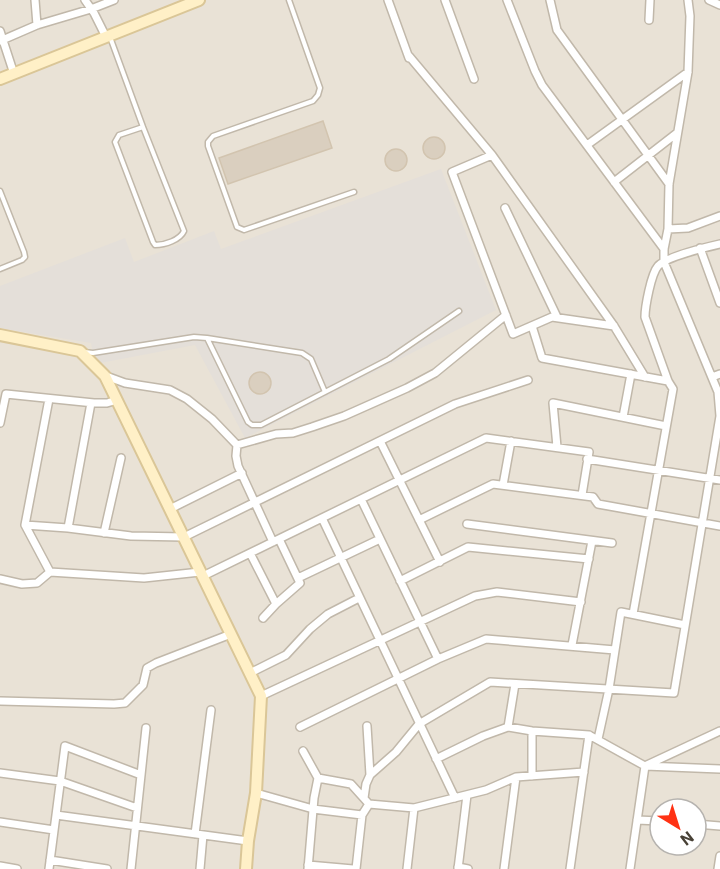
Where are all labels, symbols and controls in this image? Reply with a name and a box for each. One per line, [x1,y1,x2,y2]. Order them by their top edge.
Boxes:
north arrow [648,797,708,857]
text: N [677,827,697,849]

